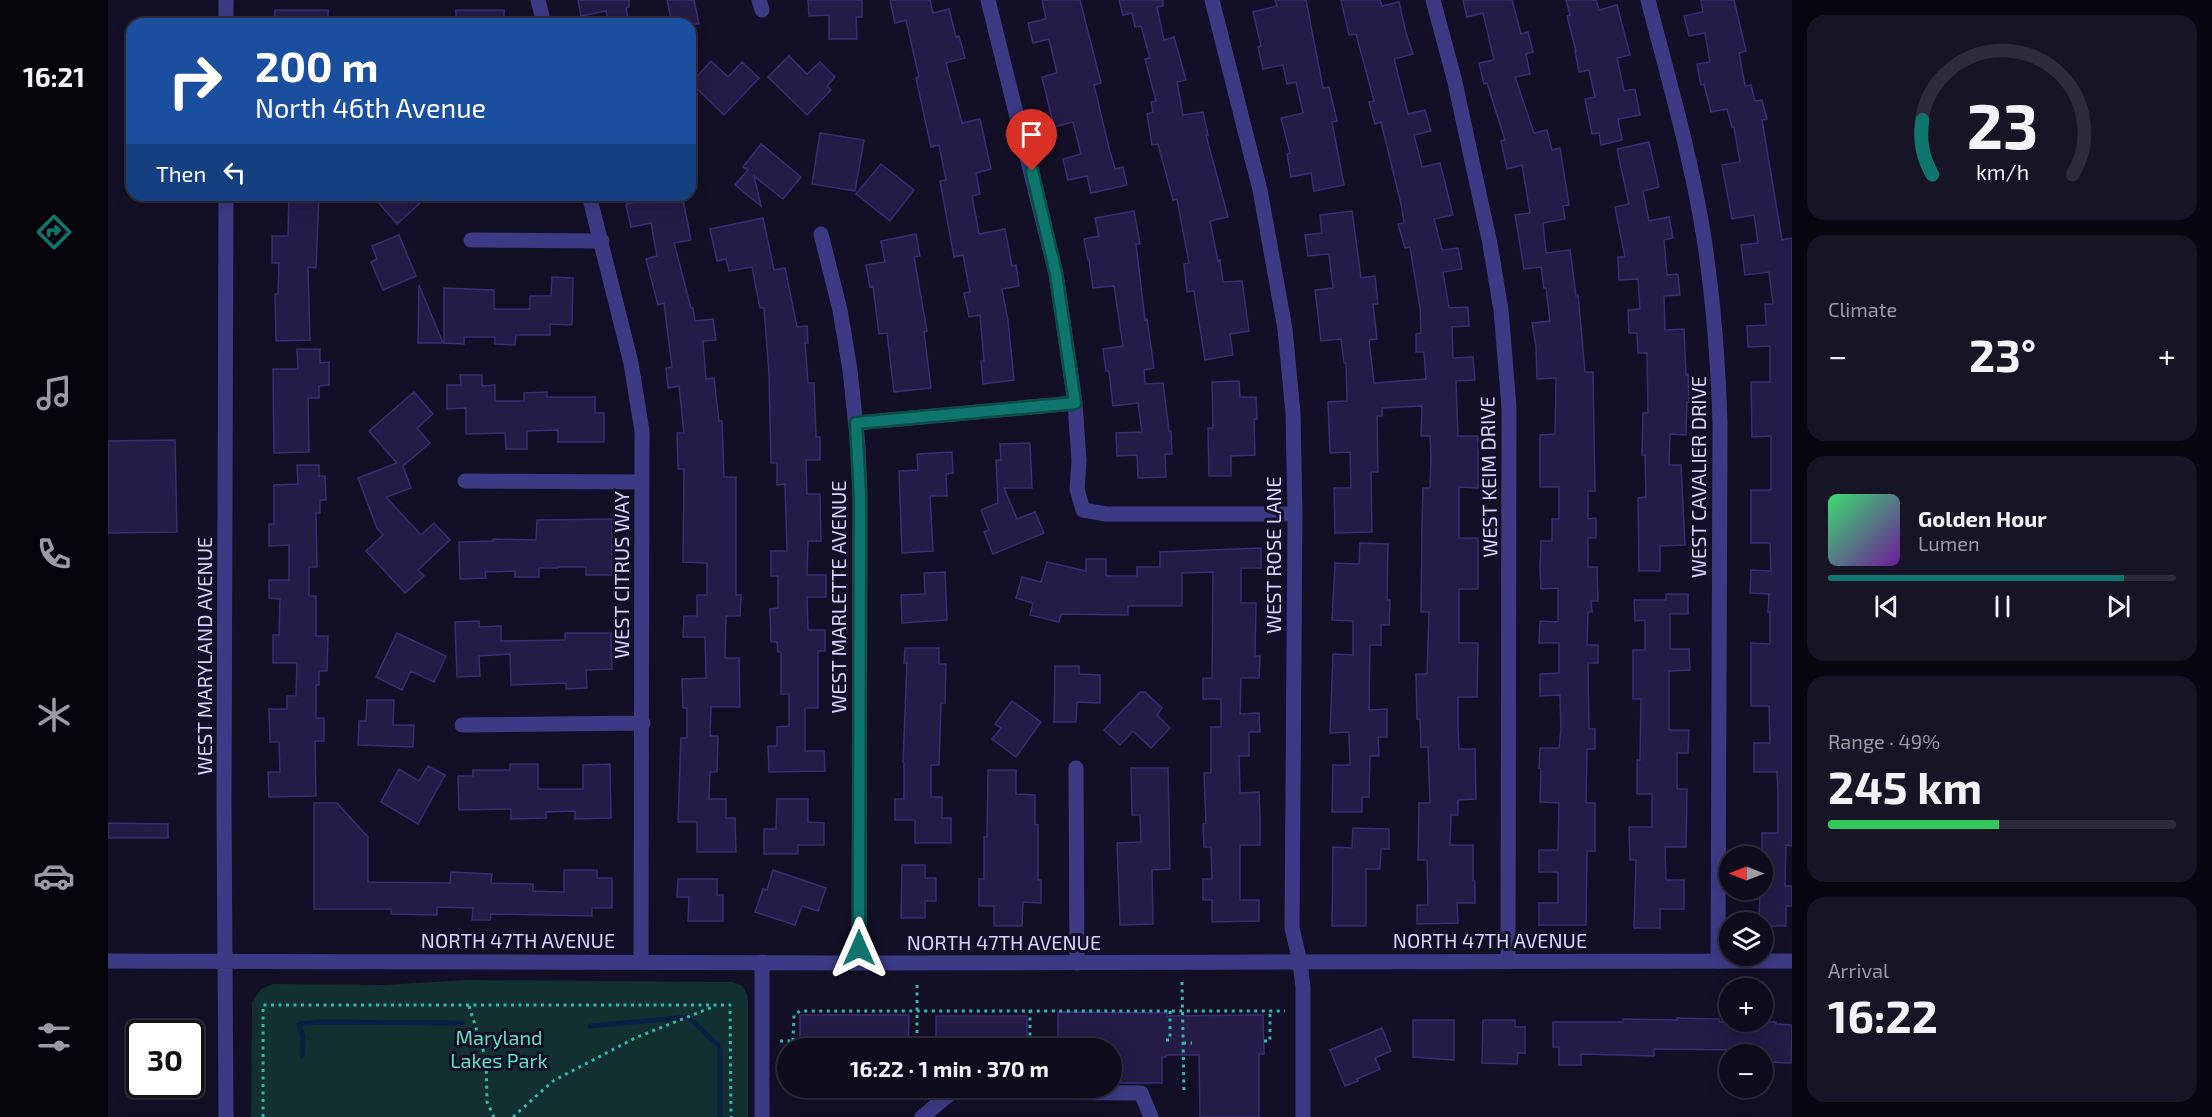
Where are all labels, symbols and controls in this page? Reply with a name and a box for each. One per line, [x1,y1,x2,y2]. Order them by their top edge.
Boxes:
text: 200 m [255,40,378,90]
icon: right [156,42,234,120]
text: 16:21 [23,60,85,92]
text: 23 [1966,87,2038,162]
text: North 46th Avenue [255,91,486,123]
pin [1006,109,1057,171]
icon: arrive [1015,118,1048,151]
icon: left [218,156,251,189]
text: km/h [1975,159,2029,184]
text: Then [156,160,206,186]
icon: directions [33,211,75,253]
text: Climate [1828,297,1897,321]
text: 23° [1969,327,2036,381]
text: − [1828,335,1847,375]
text: + [2158,335,2176,375]
icon: music [33,372,75,414]
street label: WEST CAVALIER DRIVE [1686,376,1710,578]
street label: WEST KEIM DRIVE [1475,396,1501,558]
street label: WEST ROSE LANE [1261,476,1285,634]
street label: WEST MARLETTE AVENUE [826,481,850,714]
street label: WEST CITRUS WAY [609,491,633,659]
text: Golden Hour [1918,505,2047,531]
text: Lumen [1918,531,1980,555]
icon: phone [33,533,75,575]
street label: WEST MARYLAND AVENUE [192,537,216,775]
icon: previous [1870,590,1903,623]
icon: pause [1986,590,2019,623]
icon: next [2102,590,2135,623]
icon: climate [33,694,75,736]
text: Range · 49% [1828,729,1940,753]
text: 245 km [1828,759,1982,813]
north arrow [1719,846,1773,900]
map controls [1719,846,1773,1098]
icon: car [33,855,75,897]
button: layers [1719,912,1773,966]
position arrow [827,916,891,980]
street label: NORTH 47TH AVENUE [421,928,615,952]
street label: NORTH 47TH AVENUE [1393,928,1587,952]
street label: NORTH 47TH AVENUE [907,930,1101,954]
text: Arrival [1828,958,1889,982]
button: + [1719,978,1773,1032]
text: 16:22 [1828,988,1938,1042]
icon: filters [33,1016,75,1058]
speed limit sign: 30 [126,1020,204,1098]
park label: Maryland Lakes Park [450,1025,548,1072]
button: − [1719,1044,1773,1098]
text: 16:22 · 1 min · 370 m [850,1055,1049,1081]

